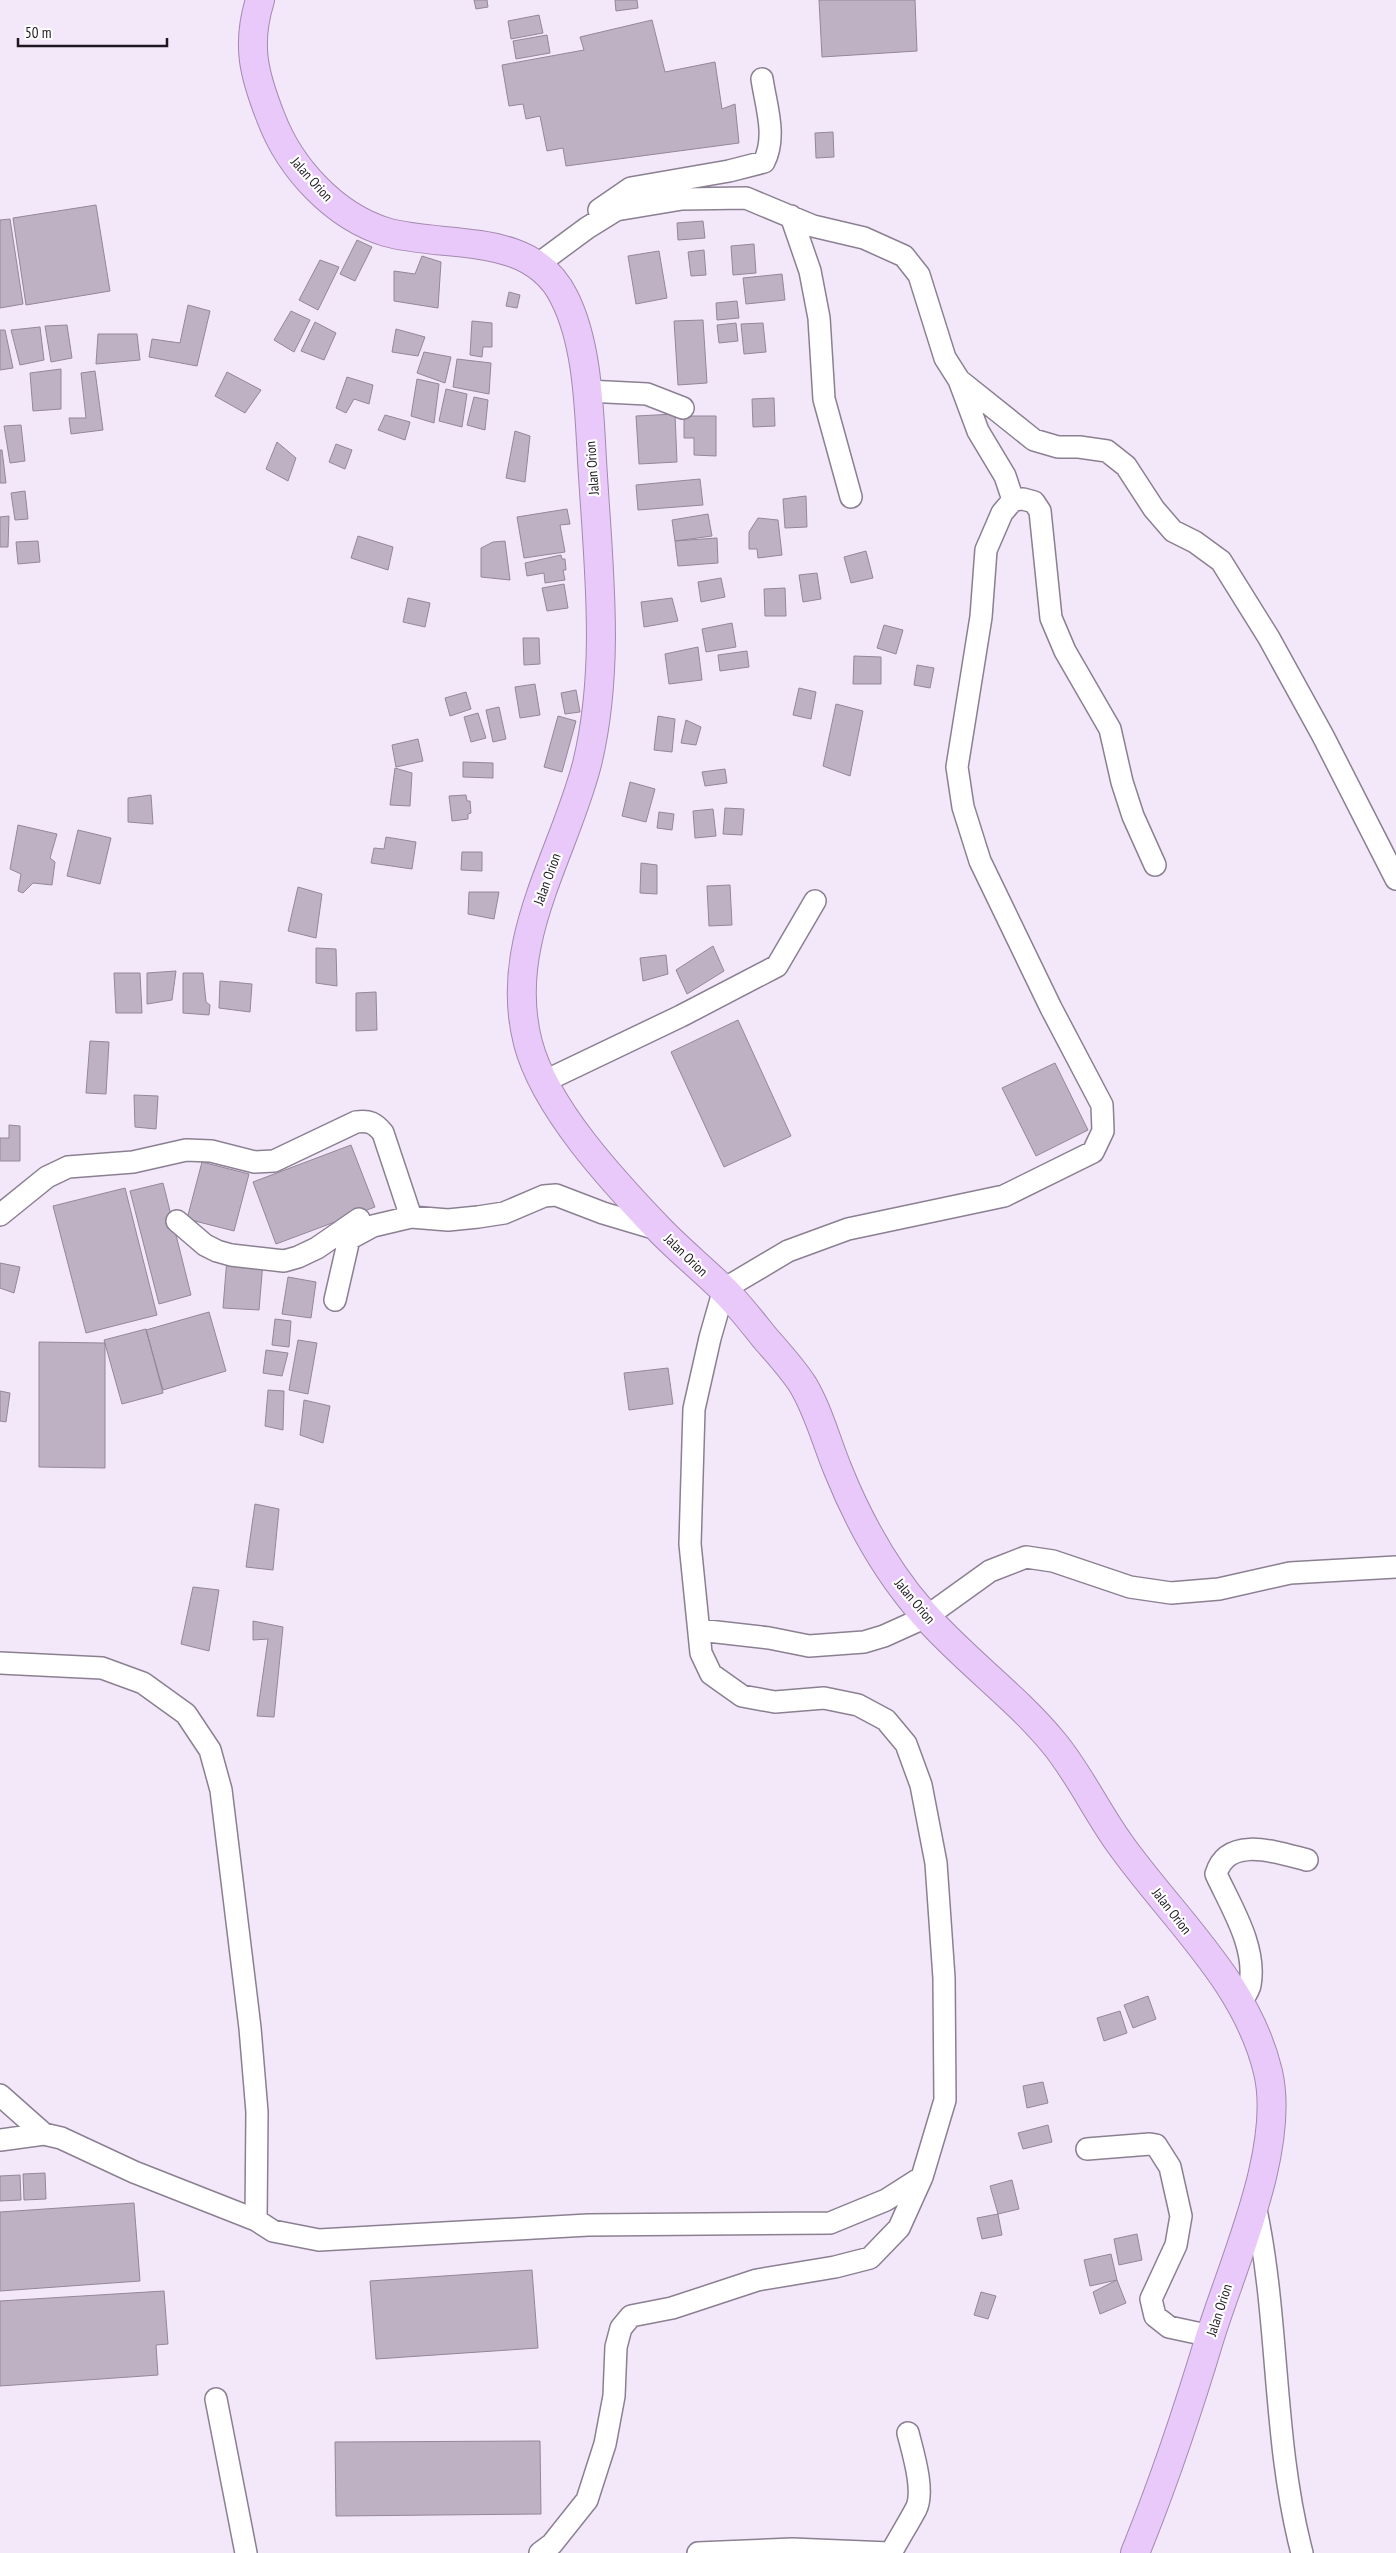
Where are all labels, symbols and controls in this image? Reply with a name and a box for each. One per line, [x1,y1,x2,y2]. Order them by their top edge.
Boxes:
scale bar [18,15,166,47]
text: 50 m [25,23,51,42]
street label: Jalan Orion [287,152,337,205]
street label: Jalan Orion [581,441,603,496]
street label: Jalan Orion [529,851,565,908]
street label: Jalan Orion [660,1229,712,1280]
street label: Jalan Orion [890,1574,939,1627]
street label: Jalan Orion [1148,1884,1196,1938]
street label: Jalan Orion [1202,2282,1236,2339]

